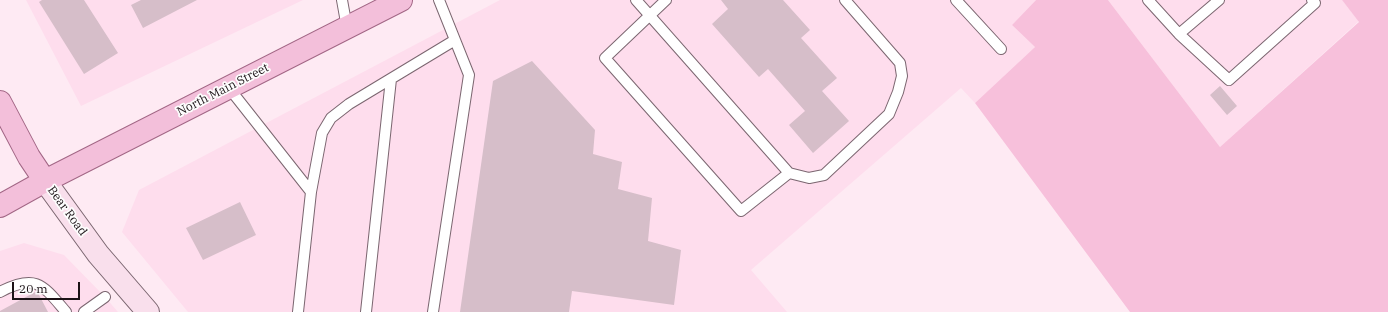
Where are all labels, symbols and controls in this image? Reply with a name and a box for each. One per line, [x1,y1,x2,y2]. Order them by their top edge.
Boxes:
street label: North Main Street [175,61,271,119]
street label: Bear Road [44,183,90,239]
scale bar [14,274,82,300]
text: 20 m [19,281,48,296]

